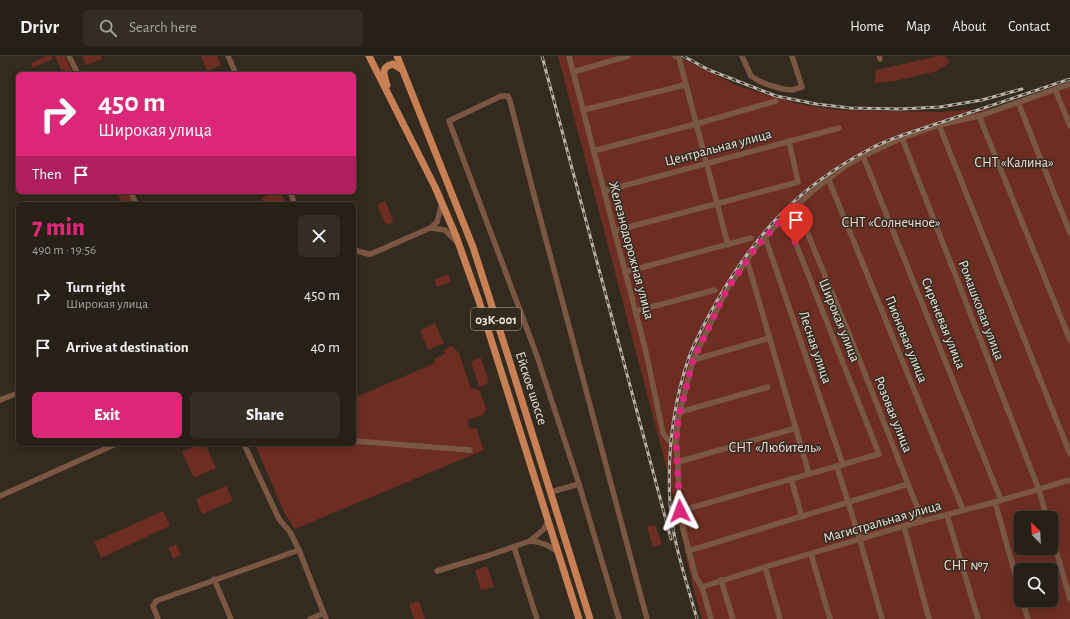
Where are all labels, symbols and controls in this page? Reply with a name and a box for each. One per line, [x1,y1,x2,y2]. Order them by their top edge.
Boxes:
search box [83,10,363,46]
icon: search [97,17,119,39]
text: Drivr [20,18,59,37]
text: Search here [129,20,197,35]
text: Home [850,20,884,34]
text: Map [906,20,930,34]
text: About [952,20,986,34]
text: Contact [1008,20,1050,34]
icon: right [32,88,84,140]
text: 450 m [98,89,166,117]
text: Широкая улица [98,122,212,140]
street label: Центральная улица [663,127,774,169]
park label: СНТ «Калина» [974,156,1054,170]
icon: arrive [70,164,92,186]
text: Then [32,167,62,182]
street label: Железнодорожная улица [606,180,656,322]
pin [779,203,813,244]
icon: arrive [785,209,807,231]
button: close [298,215,340,257]
text: 7 min [32,216,85,240]
park label: СНТ «Солнечное» [841,216,941,230]
text: 490 m · 19:56 [32,244,96,257]
street label: Ромашковая улица [956,258,1007,363]
street label: Сиреневая улица [918,276,968,372]
street label: Широкая улица [816,277,862,365]
text: Turn right [66,280,125,295]
icon: right [32,285,54,307]
text: 450 m [304,288,340,303]
street label: Пионовая улица [882,294,930,385]
text: Широкая улица [66,298,148,311]
road number: 03К-001 [471,308,521,330]
street label: Лесная улица [796,309,834,386]
icon: arrive [32,337,54,359]
text: Arrive at destination [66,340,189,355]
text: 40 m [310,340,340,355]
street label: Ейское шоссе [513,350,549,427]
street label: Розовая улица [871,374,915,455]
button: Exit [32,392,182,438]
button: Share [190,392,340,438]
park label: СНТ «Любитель» [729,441,822,455]
position arrow [659,490,701,532]
street label: Магистральная улица [822,498,943,546]
north arrow [1014,511,1058,555]
map controls [1014,511,1058,607]
park label: СНТ №7 [944,559,988,573]
button: search [1014,563,1058,607]

